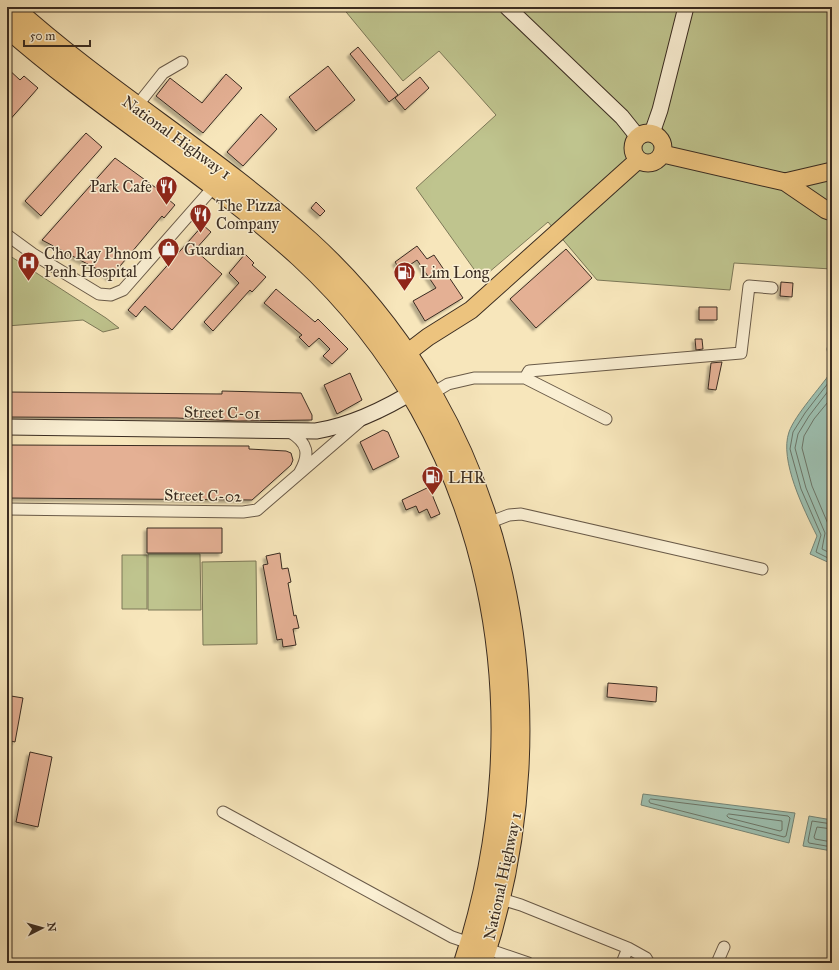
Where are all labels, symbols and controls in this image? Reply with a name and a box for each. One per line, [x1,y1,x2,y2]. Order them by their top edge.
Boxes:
scale bar [24,22,90,48]
text: 50 m [30,29,55,43]
street label: National Highway 1 [118,92,235,184]
restaurant icon: Park Cafe [154,173,180,206]
place label: Park Cafe [90,177,152,196]
place label: The Pizza Company [216,196,281,233]
restaurant icon: The Pizza Company [188,201,214,234]
shop icon: Guardian [155,236,181,269]
place label: Guardian [184,240,245,259]
place label: Cho Ray Phnom Penh Hospital [44,244,153,281]
hospital icon: Cho Ray Phnom Penh Hospital [15,249,41,282]
fuel station icon: Lim Long [391,259,417,292]
place label: Lim Long [420,263,490,283]
street label: Street C-01 [184,402,260,423]
fuel station icon: LHR [420,464,446,497]
place label: LHR [448,468,486,487]
street label: Street C-02 [164,485,242,506]
street label: National Highway 1 [480,811,526,942]
north arrow [22,908,62,948]
text: N [44,922,58,933]

